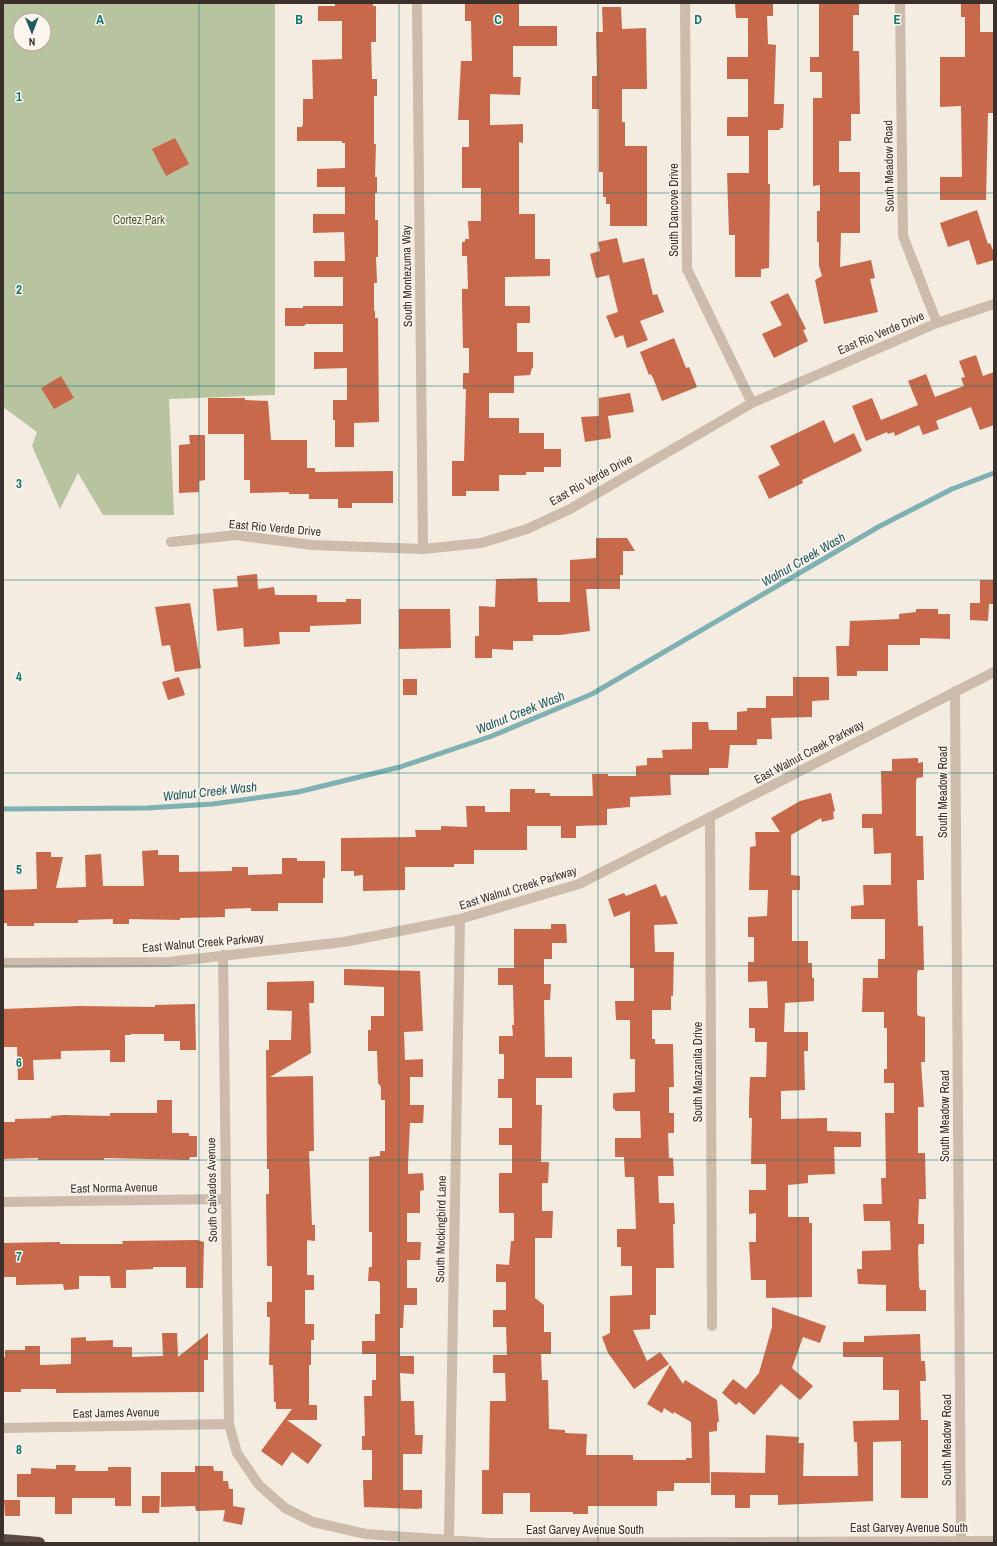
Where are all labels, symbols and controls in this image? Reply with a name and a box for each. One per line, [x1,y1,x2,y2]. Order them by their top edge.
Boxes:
text: A [96,11,104,28]
text: B [295,11,303,28]
text: C [494,11,502,28]
text: D [694,11,702,28]
text: E [893,11,901,28]
north arrow [12,12,52,52]
text: N [29,35,36,49]
text: 1 [16,88,22,105]
street label: South Meadow Road [880,120,898,212]
street label: South Dancove Drive [666,163,682,257]
park label: Cortez Park [113,212,165,228]
street label: South Montezuma Way [398,225,416,327]
text: 2 [16,281,22,298]
street label: East Rio Verde Drive [835,308,927,358]
street label: East Rio Verde Drive [547,451,635,509]
text: 3 [16,475,22,492]
street label: East Rio Verde Drive [228,516,322,540]
water label: Walnut Creek Wash [758,528,848,590]
text: 4 [16,668,22,685]
water label: Walnut Creek Wash [473,687,567,738]
street label: East Walnut Creek Parkway [751,716,867,788]
street label: South Meadow Road [935,746,951,838]
water label: Walnut Creek Wash [162,778,258,805]
text: 5 [16,861,22,878]
street label: East Walnut Creek Parkway [457,862,579,914]
street label: East Walnut Creek Parkway [141,930,265,956]
street label: South Manzanita Drive [690,1022,706,1122]
text: 6 [16,1054,22,1071]
street label: South Meadow Road [937,1070,953,1162]
street label: South Calvados Avenue [203,1137,221,1243]
street label: South Mockingbird Lane [432,1175,450,1283]
street label: East Norma Avenue [70,1179,158,1197]
text: 7 [16,1248,22,1265]
street label: South Meadow Road [939,1394,955,1486]
street label: East James Avenue [72,1404,160,1422]
text: 8 [16,1441,22,1458]
street label: East Garvey Avenue South [850,1520,968,1536]
street label: East Garvey Avenue South [526,1522,644,1538]

